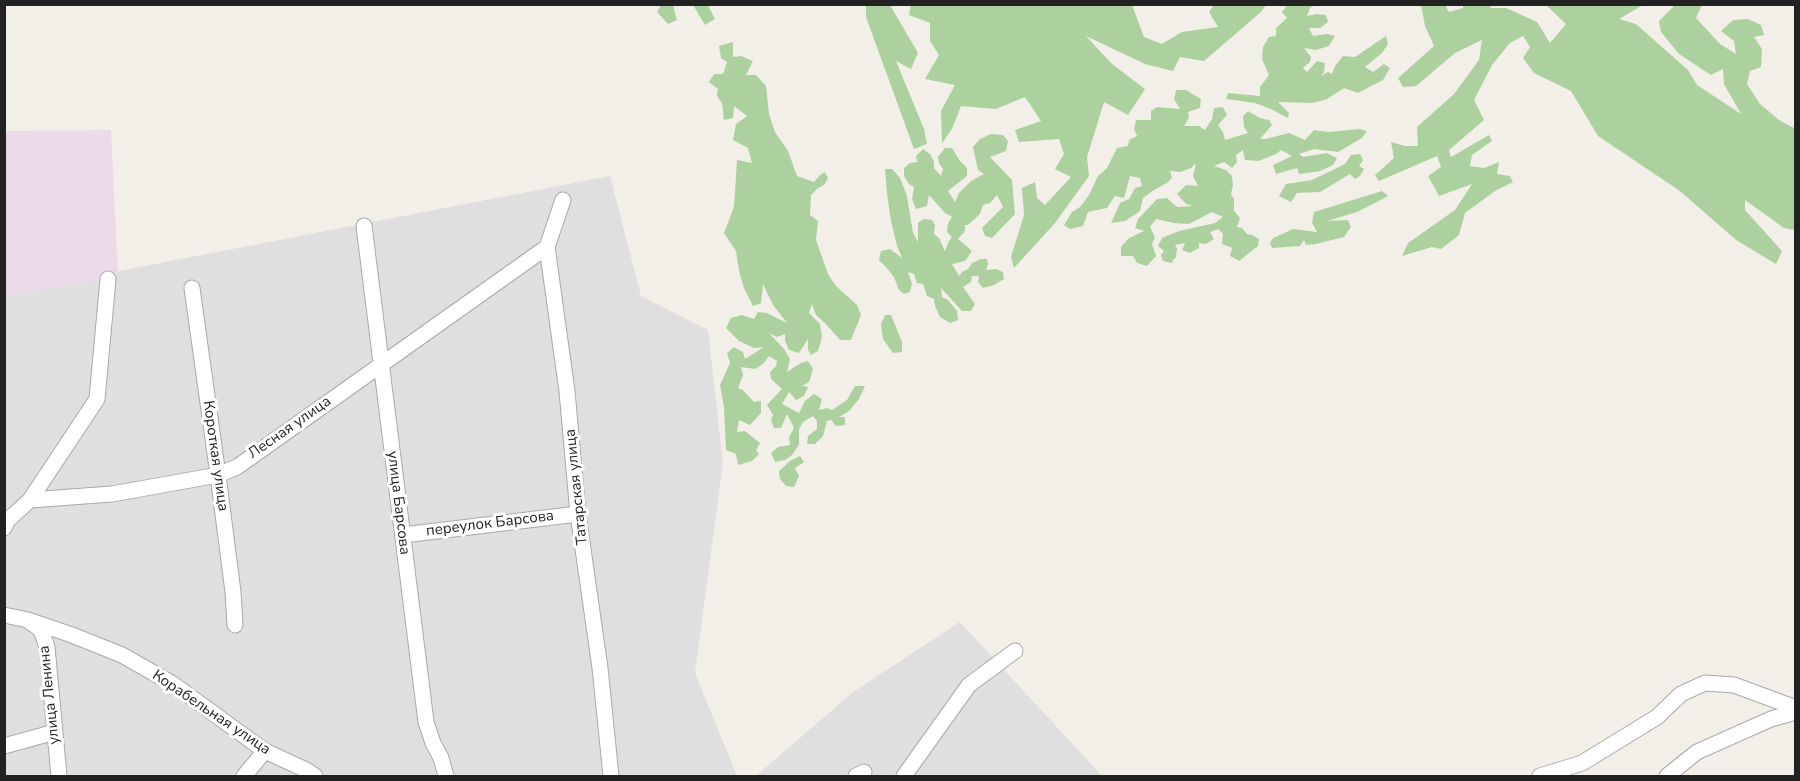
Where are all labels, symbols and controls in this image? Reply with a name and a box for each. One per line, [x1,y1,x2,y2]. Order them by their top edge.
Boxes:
street label: Лесная улица [245,393,335,463]
street label: Короткая улица [198,399,232,513]
street label: Татарская улица [562,428,592,546]
street label: улица Барсова [383,450,413,556]
street label: переулок Барсова [425,507,555,541]
street label: улица Ленина [36,645,64,745]
street label: Корабельная улица [148,667,274,759]

